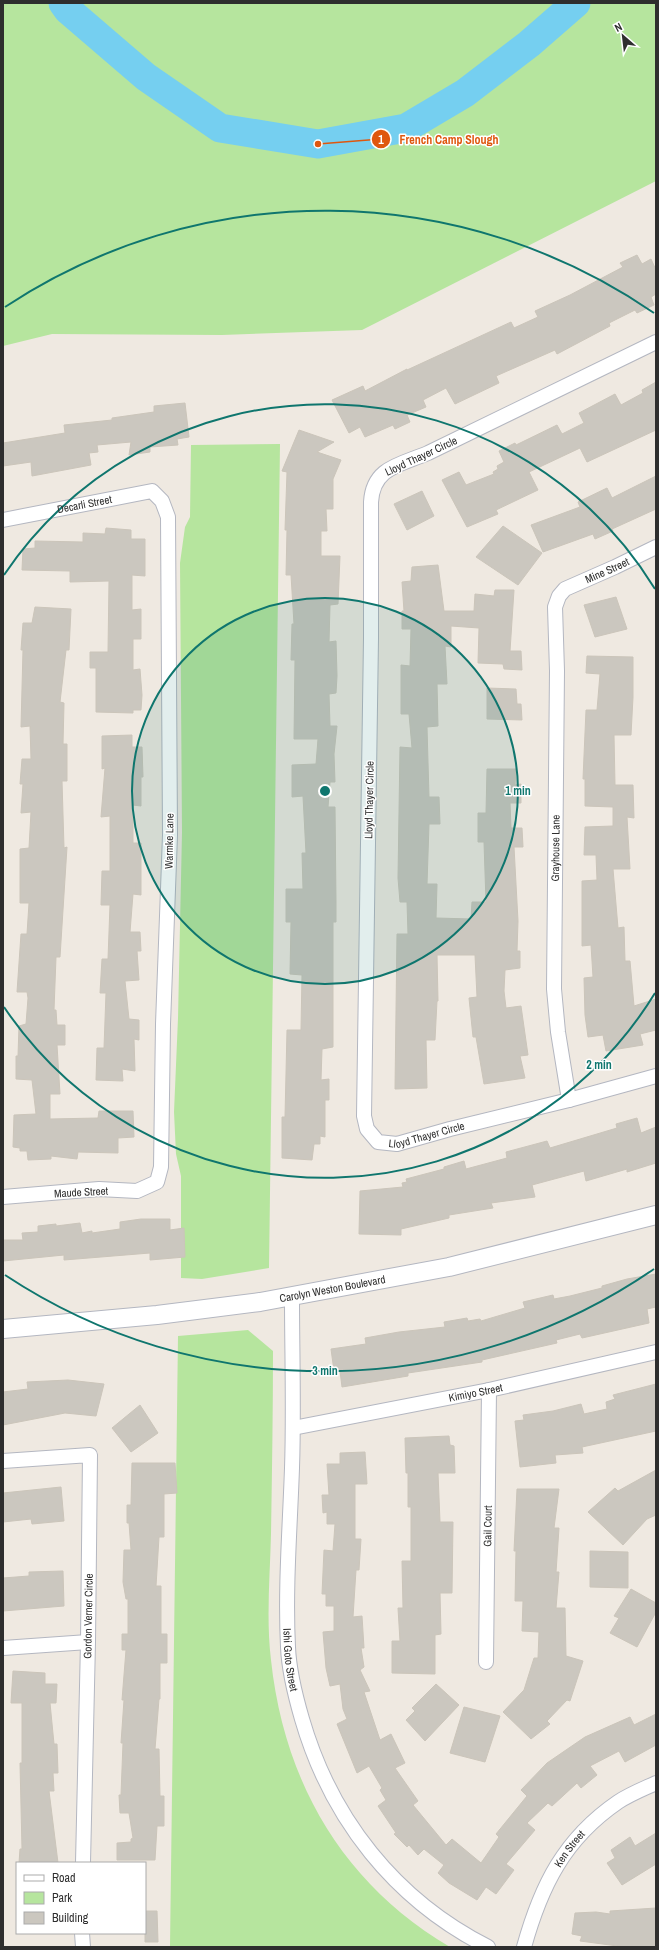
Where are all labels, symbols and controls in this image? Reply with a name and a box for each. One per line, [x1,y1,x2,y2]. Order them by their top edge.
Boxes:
north arrow [603,16,643,56]
text: N [612,19,624,35]
callout: French Camp Slough [371,127,506,151]
text: 1 [378,132,384,148]
text: French Camp Slough [400,132,498,148]
street label: Lloyd Thayer Circle [383,433,459,479]
street label: Decarli Street [56,492,113,516]
street label: Mine Street [583,554,632,586]
street label: Lloyd Thayer Circle [361,761,377,839]
text: 1 min [505,783,531,799]
centre of rings [318,784,332,798]
street label: Warmke Lane [162,813,176,869]
street label: Grayhouse Lane [548,815,563,882]
text: 2 min [586,1057,612,1073]
street label: Lloyd Thayer Circle [388,1119,466,1151]
street label: Maude Street [54,1184,109,1200]
street label: Carolyn Weston Boulevard [278,1272,386,1305]
text: 3 min [312,1363,338,1379]
street label: Kimiyo Street [447,1380,504,1405]
street label: Gail Court [480,1505,495,1547]
street label: Gordon Verner Circle [80,1573,96,1659]
street label: Ishi Goto Street [280,1628,301,1693]
street label: Ken Street [551,1827,588,1870]
legend [16,1862,146,1934]
text: Road [52,1870,76,1886]
text: Park [52,1890,72,1906]
text: Building [52,1910,89,1926]

